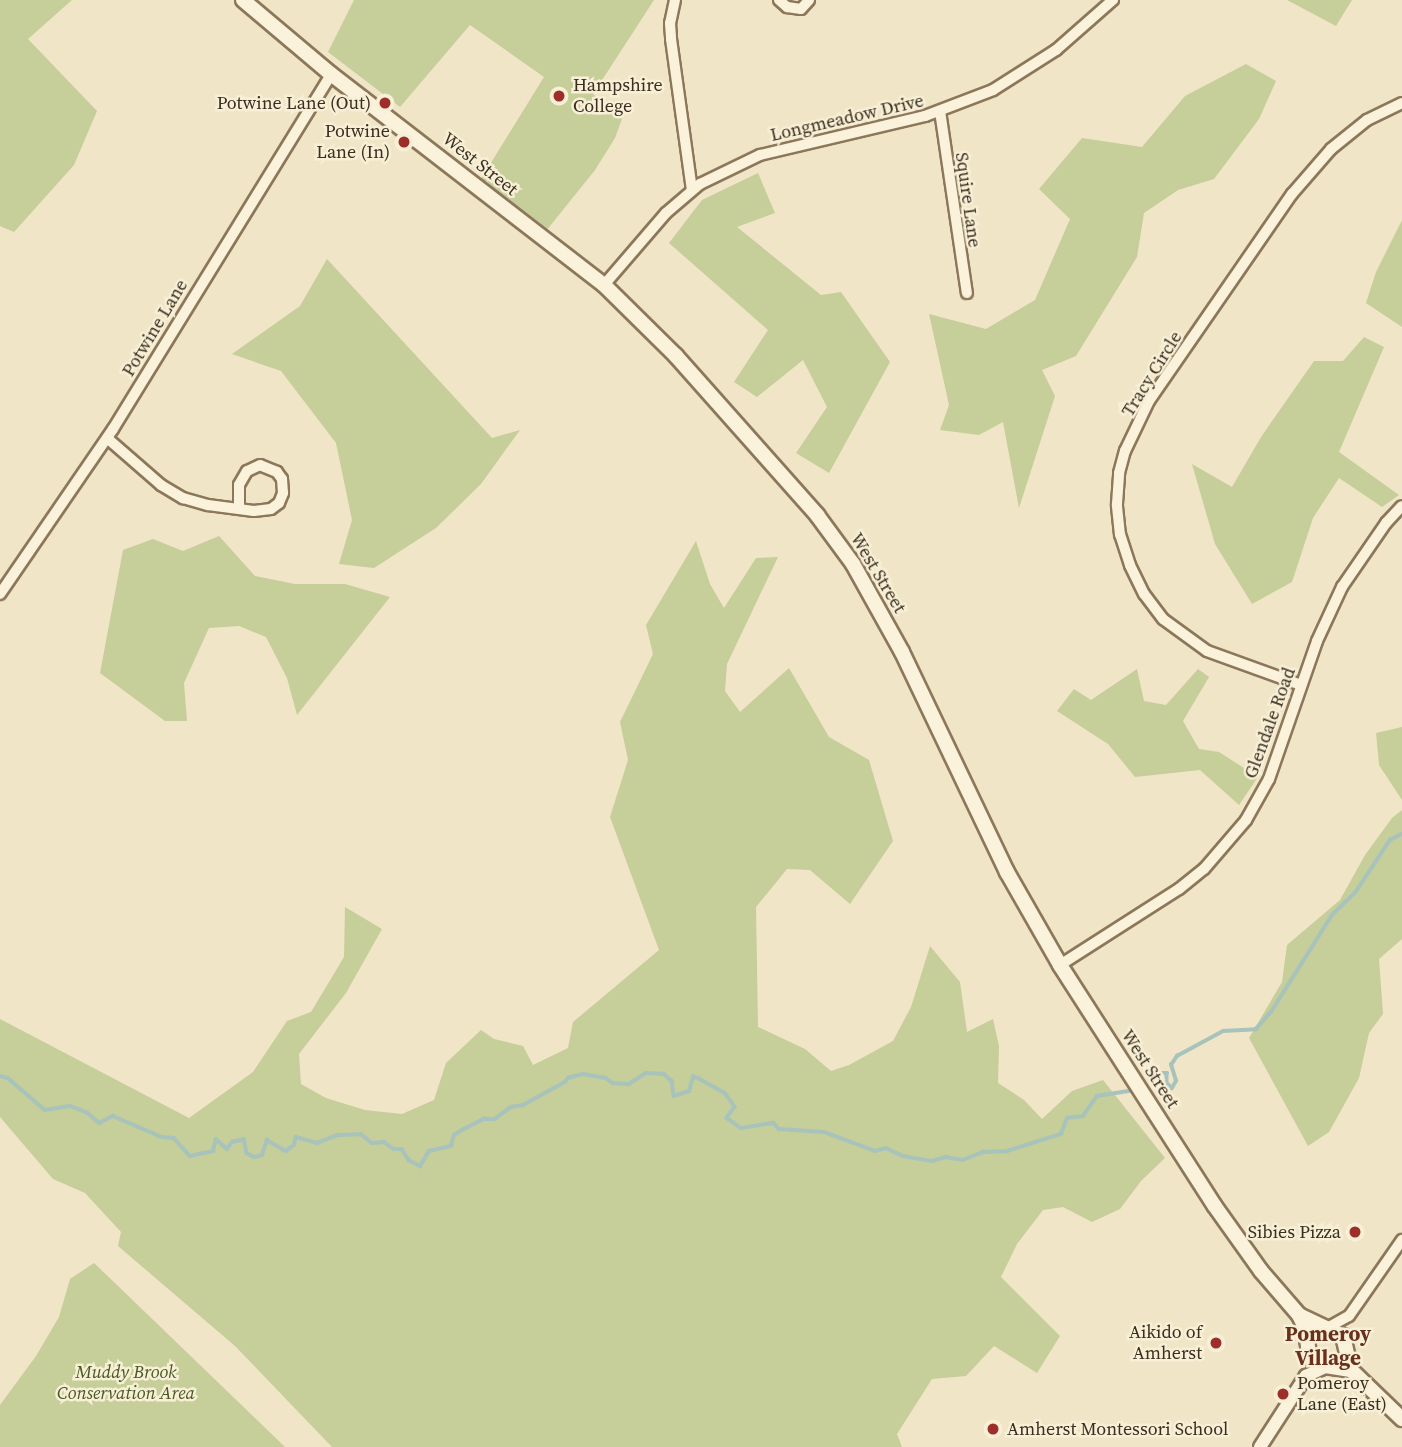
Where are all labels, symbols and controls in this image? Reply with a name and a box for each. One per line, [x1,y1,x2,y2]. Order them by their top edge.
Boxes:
place label: Hampshire College [573,75,663,118]
marker: Hampshire College [551,88,567,104]
street label: Longmeadow Drive [768,90,926,146]
place label: Potwine Lane (Out) [217,92,371,114]
marker: Potwine Lane (Out) [377,95,393,111]
place label: Potwine Lane (In) [316,121,390,164]
street label: West Street [438,128,522,200]
marker: Potwine Lane (In) [396,134,412,150]
street label: Squire Lane [951,151,985,249]
street label: Potwine Lane [118,276,192,380]
street label: Tracy Circle [1117,327,1187,421]
street label: West Street [846,529,910,617]
street label: Glendale Road [1240,665,1300,781]
street label: West Street [1117,1026,1183,1112]
place label: Sibies Pizza [1248,1221,1341,1243]
marker: Sibies Pizza [1347,1224,1363,1240]
district label: Pomeroy Village [1285,1321,1371,1371]
place label: Aikido of Amherst [1129,1322,1202,1364]
marker: Aikido of Amherst [1208,1335,1224,1351]
park label: Muddy Brook Conservation Area [57,1362,195,1404]
place label: Pomeroy Lane (East) [1297,1373,1387,1416]
marker: Pomeroy Lane (East) [1275,1386,1291,1402]
place label: Amherst Montessori School [1007,1418,1228,1440]
marker: Amherst Montessori School [985,1421,1001,1437]

